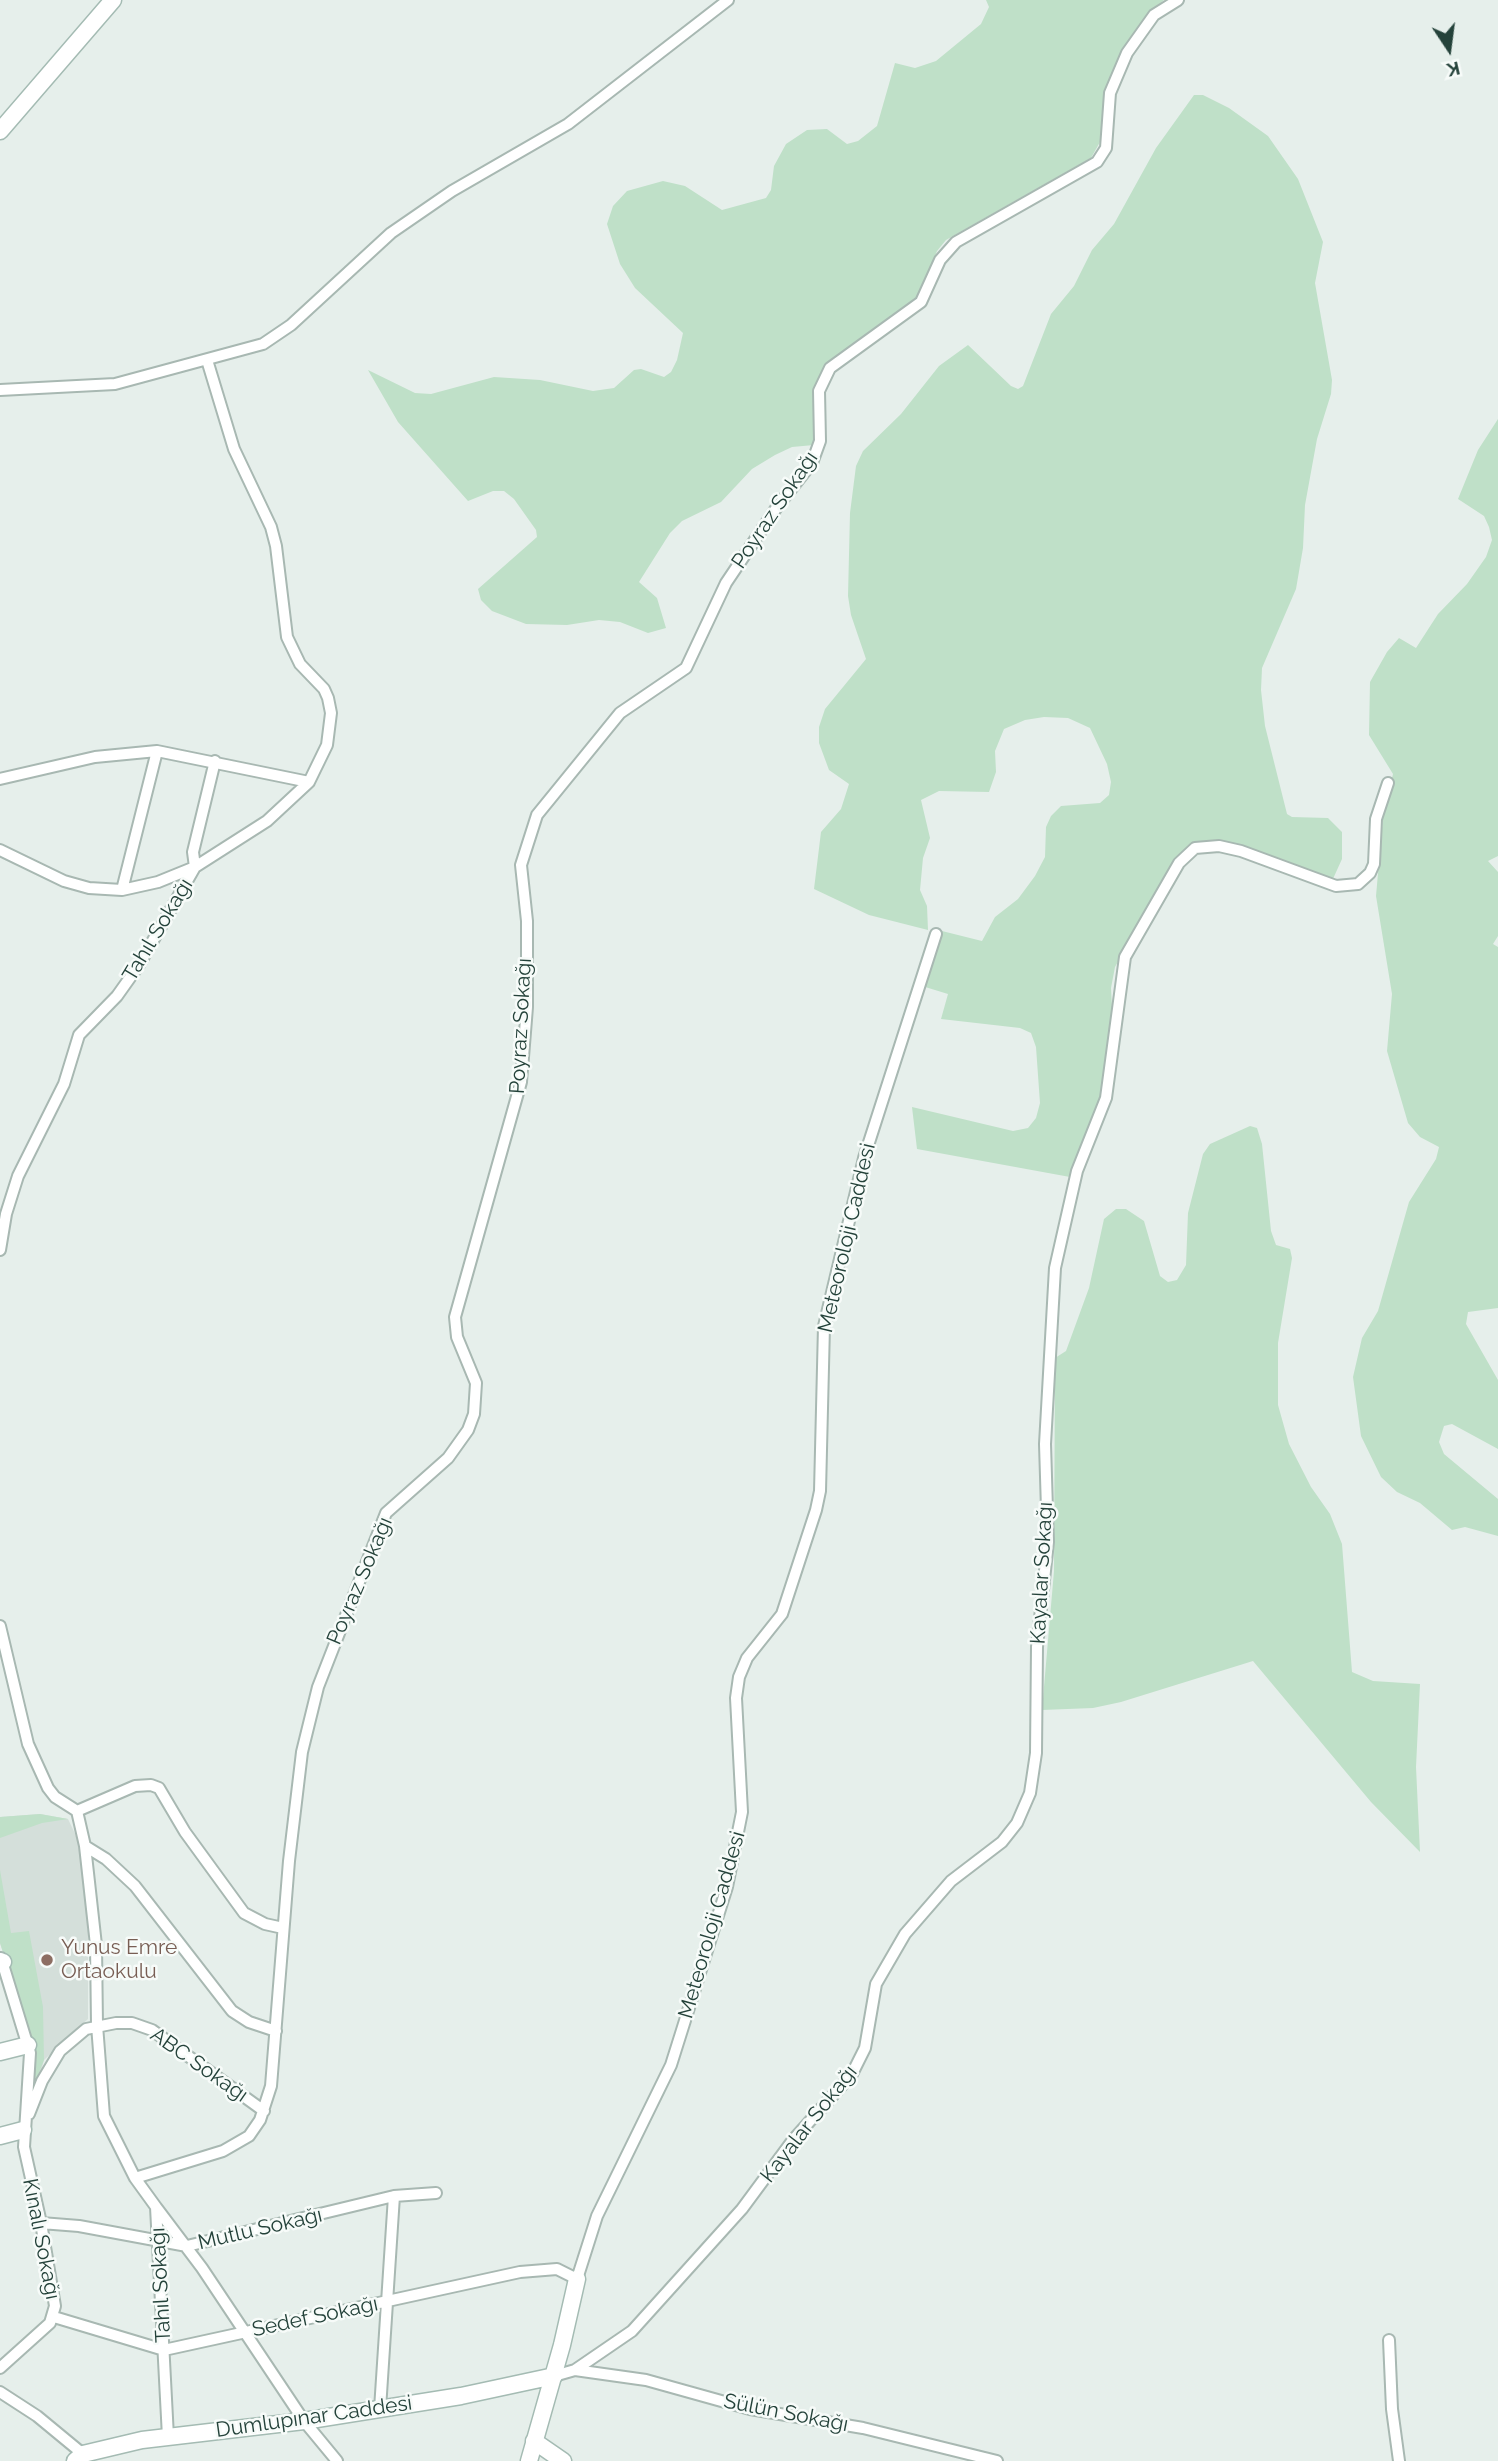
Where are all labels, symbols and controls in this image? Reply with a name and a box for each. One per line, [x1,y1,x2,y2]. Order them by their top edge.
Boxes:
north arrow [1414,14,1484,84]
text: K [1445,57,1462,82]
street label: Poyraz Sokağı [726,447,824,573]
street label: Tahıl Sokağı [118,874,198,986]
street label: Poyraz Sokağı [505,957,537,1095]
street label: Meteoroloji Caddesi [813,1141,881,1335]
street label: Kayalar Sokağı [1026,1501,1058,1645]
street label: Poyraz Sokağı [322,1513,398,1649]
street label: Meteoroloji Caddesi [673,1828,751,2022]
place label: Yunus Emre Ortaokulu [61,1935,177,1985]
marker: Yunus Emre Ortaokulu [39,1952,55,1968]
street label: ABC Sokağı [145,2022,253,2108]
street label: Kayalar Sokağı [755,2060,863,2188]
street label: Kınalı Sokağı [17,2176,65,2302]
street label: Mutlu Sokağı [195,2202,325,2256]
street label: Tahıl Sokağı [145,2227,177,2343]
street label: Sedef Sokağı [250,2291,380,2343]
street label: Sülün Sokağı [722,2389,850,2437]
street label: Dumlupınar Caddesi [214,2391,414,2443]

